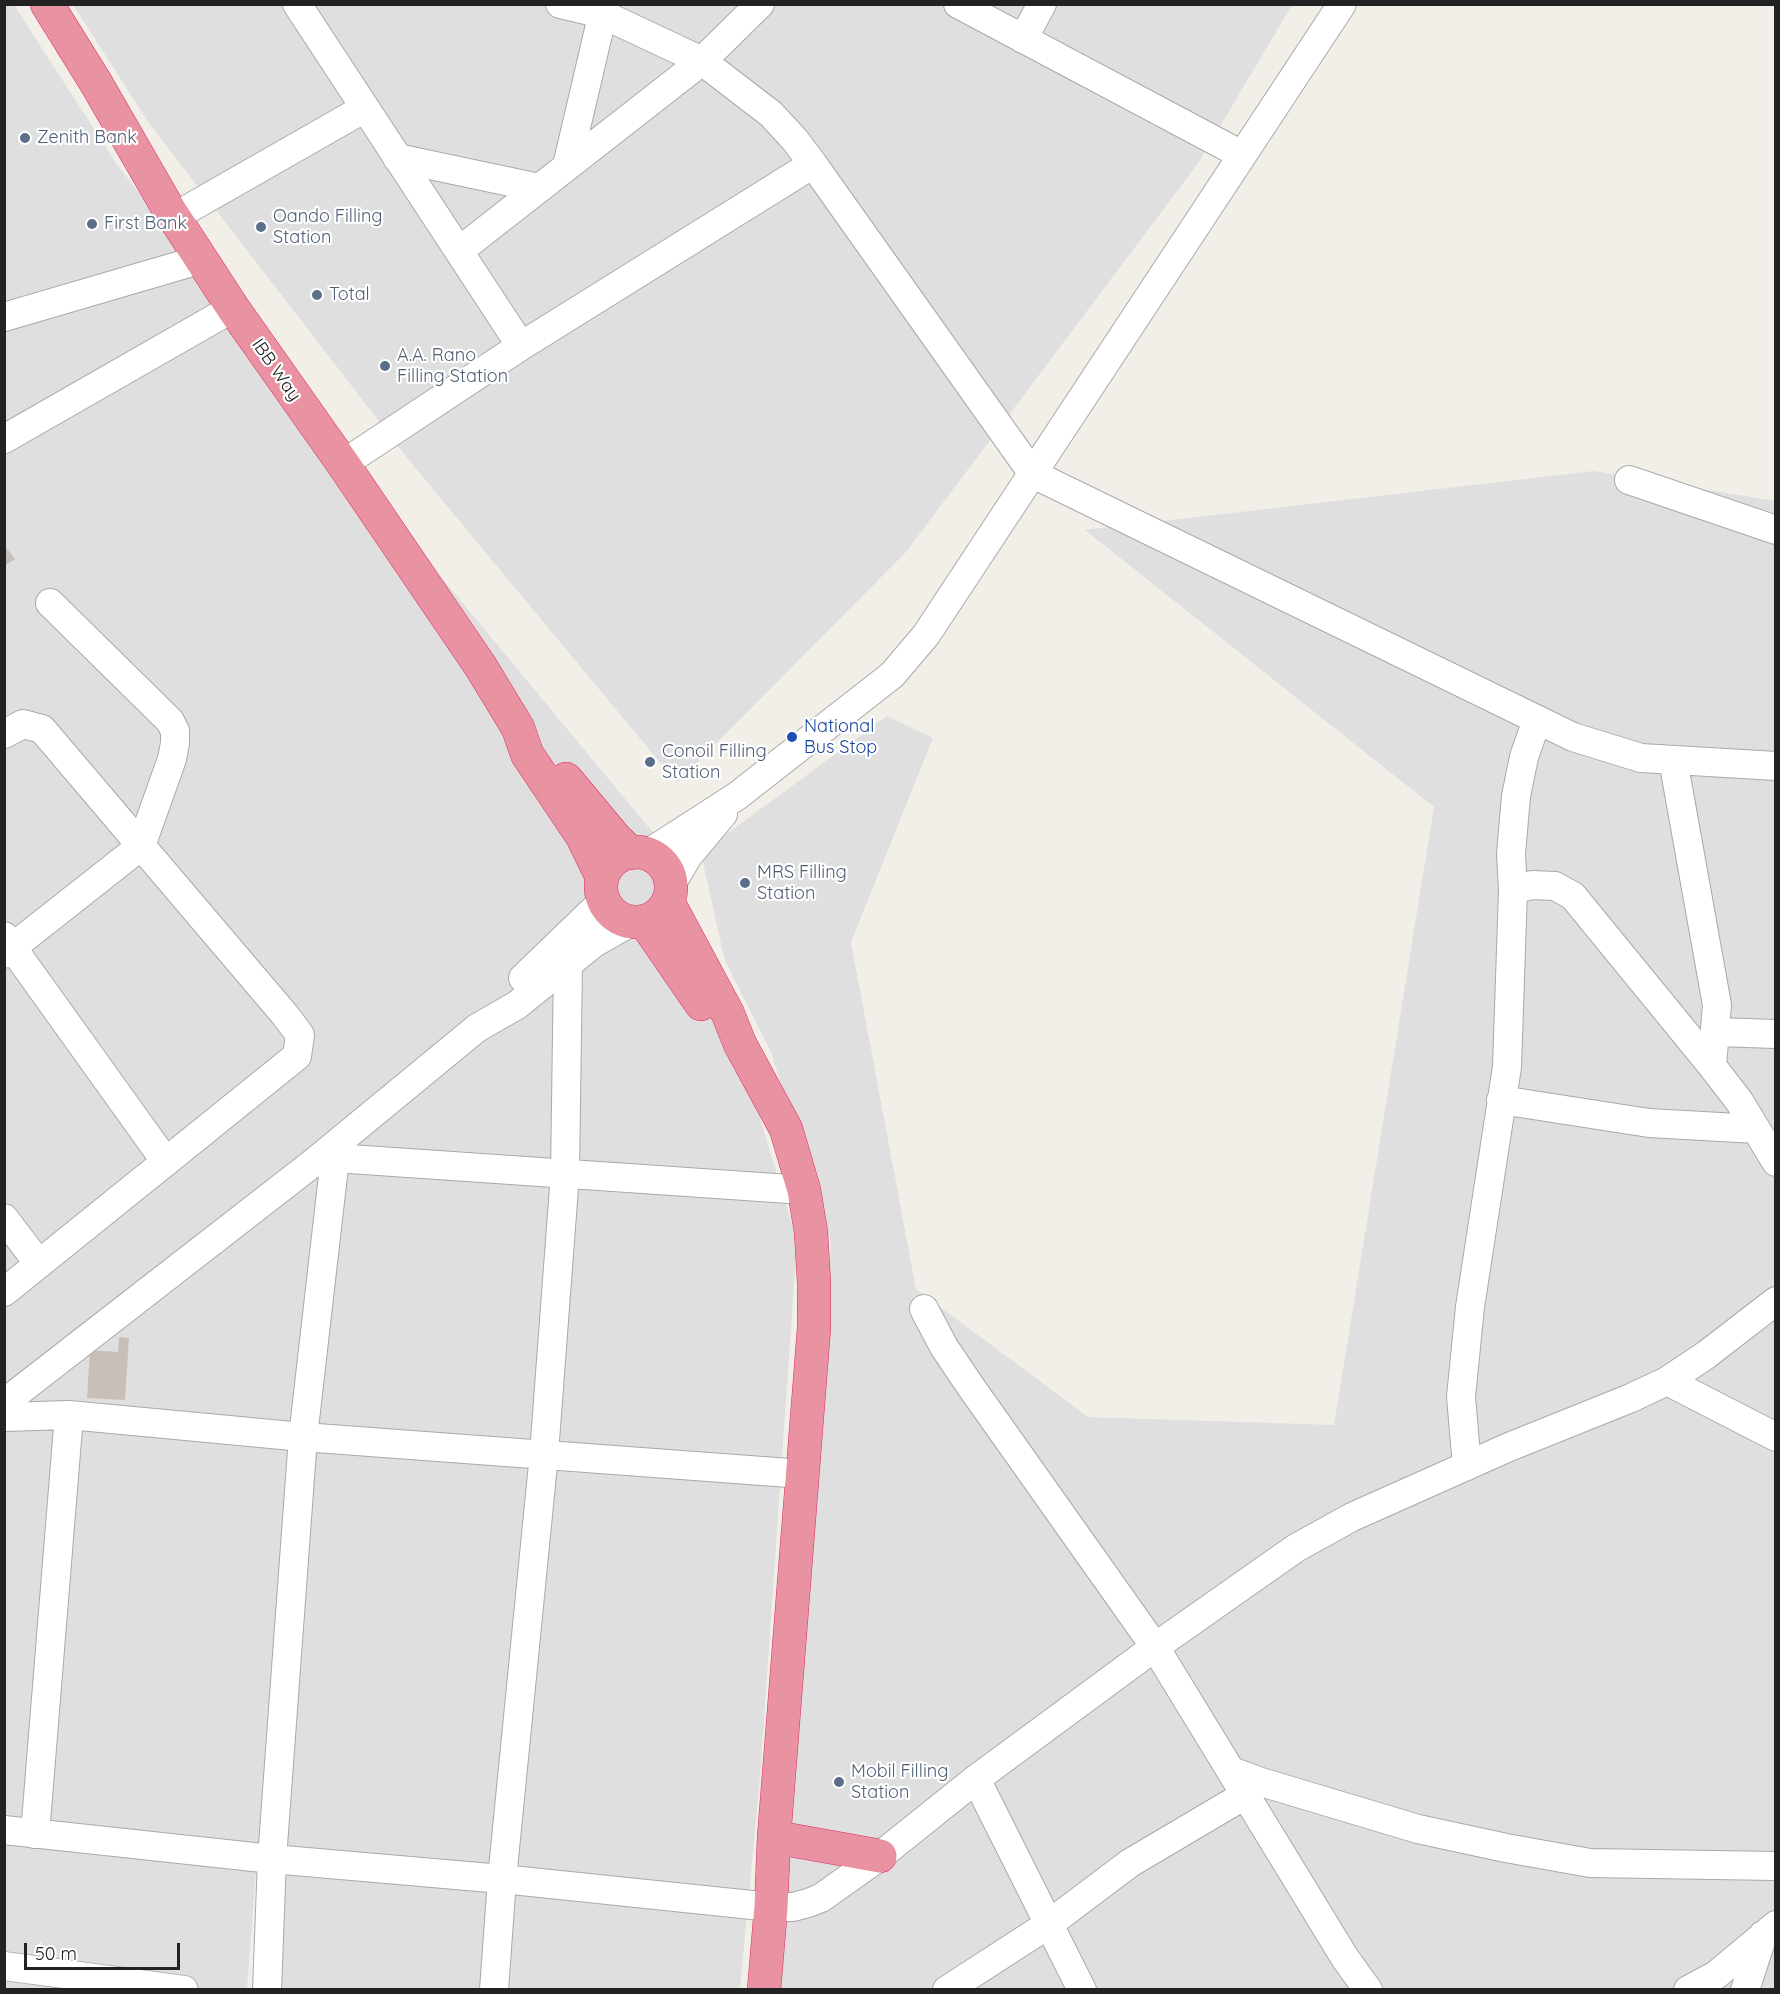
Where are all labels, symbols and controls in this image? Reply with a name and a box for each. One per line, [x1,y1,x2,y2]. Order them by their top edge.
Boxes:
place label: Zenith Bank [37,127,137,149]
marker: Zenith Bank [18,131,32,145]
place label: Oando Filling Station [273,206,383,248]
place label: First Bank [104,213,187,235]
marker: First Bank [85,217,99,231]
marker: Oando Filling Station [254,220,268,234]
place label: Total [329,284,370,306]
marker: Total [310,288,324,302]
street label: IBB Way [247,335,305,405]
place label: A.A. Rano Filling Station [397,345,508,388]
marker: A.A. Rano Filling Station [378,359,392,373]
place label: National Bus Stop [804,716,877,758]
marker: National Bus Stop [785,730,799,744]
place label: Conoil Filling Station [662,741,767,783]
marker: Conoil Filling Station [643,755,657,769]
place label: MRS Filling Station [757,862,847,904]
marker: MRS Filling Station [738,876,752,890]
place label: Mobil Filling Station [851,1761,948,1804]
marker: Mobil Filling Station [832,1775,846,1789]
scale bar [27,1931,183,1969]
text: 50 m [35,1942,77,1965]

